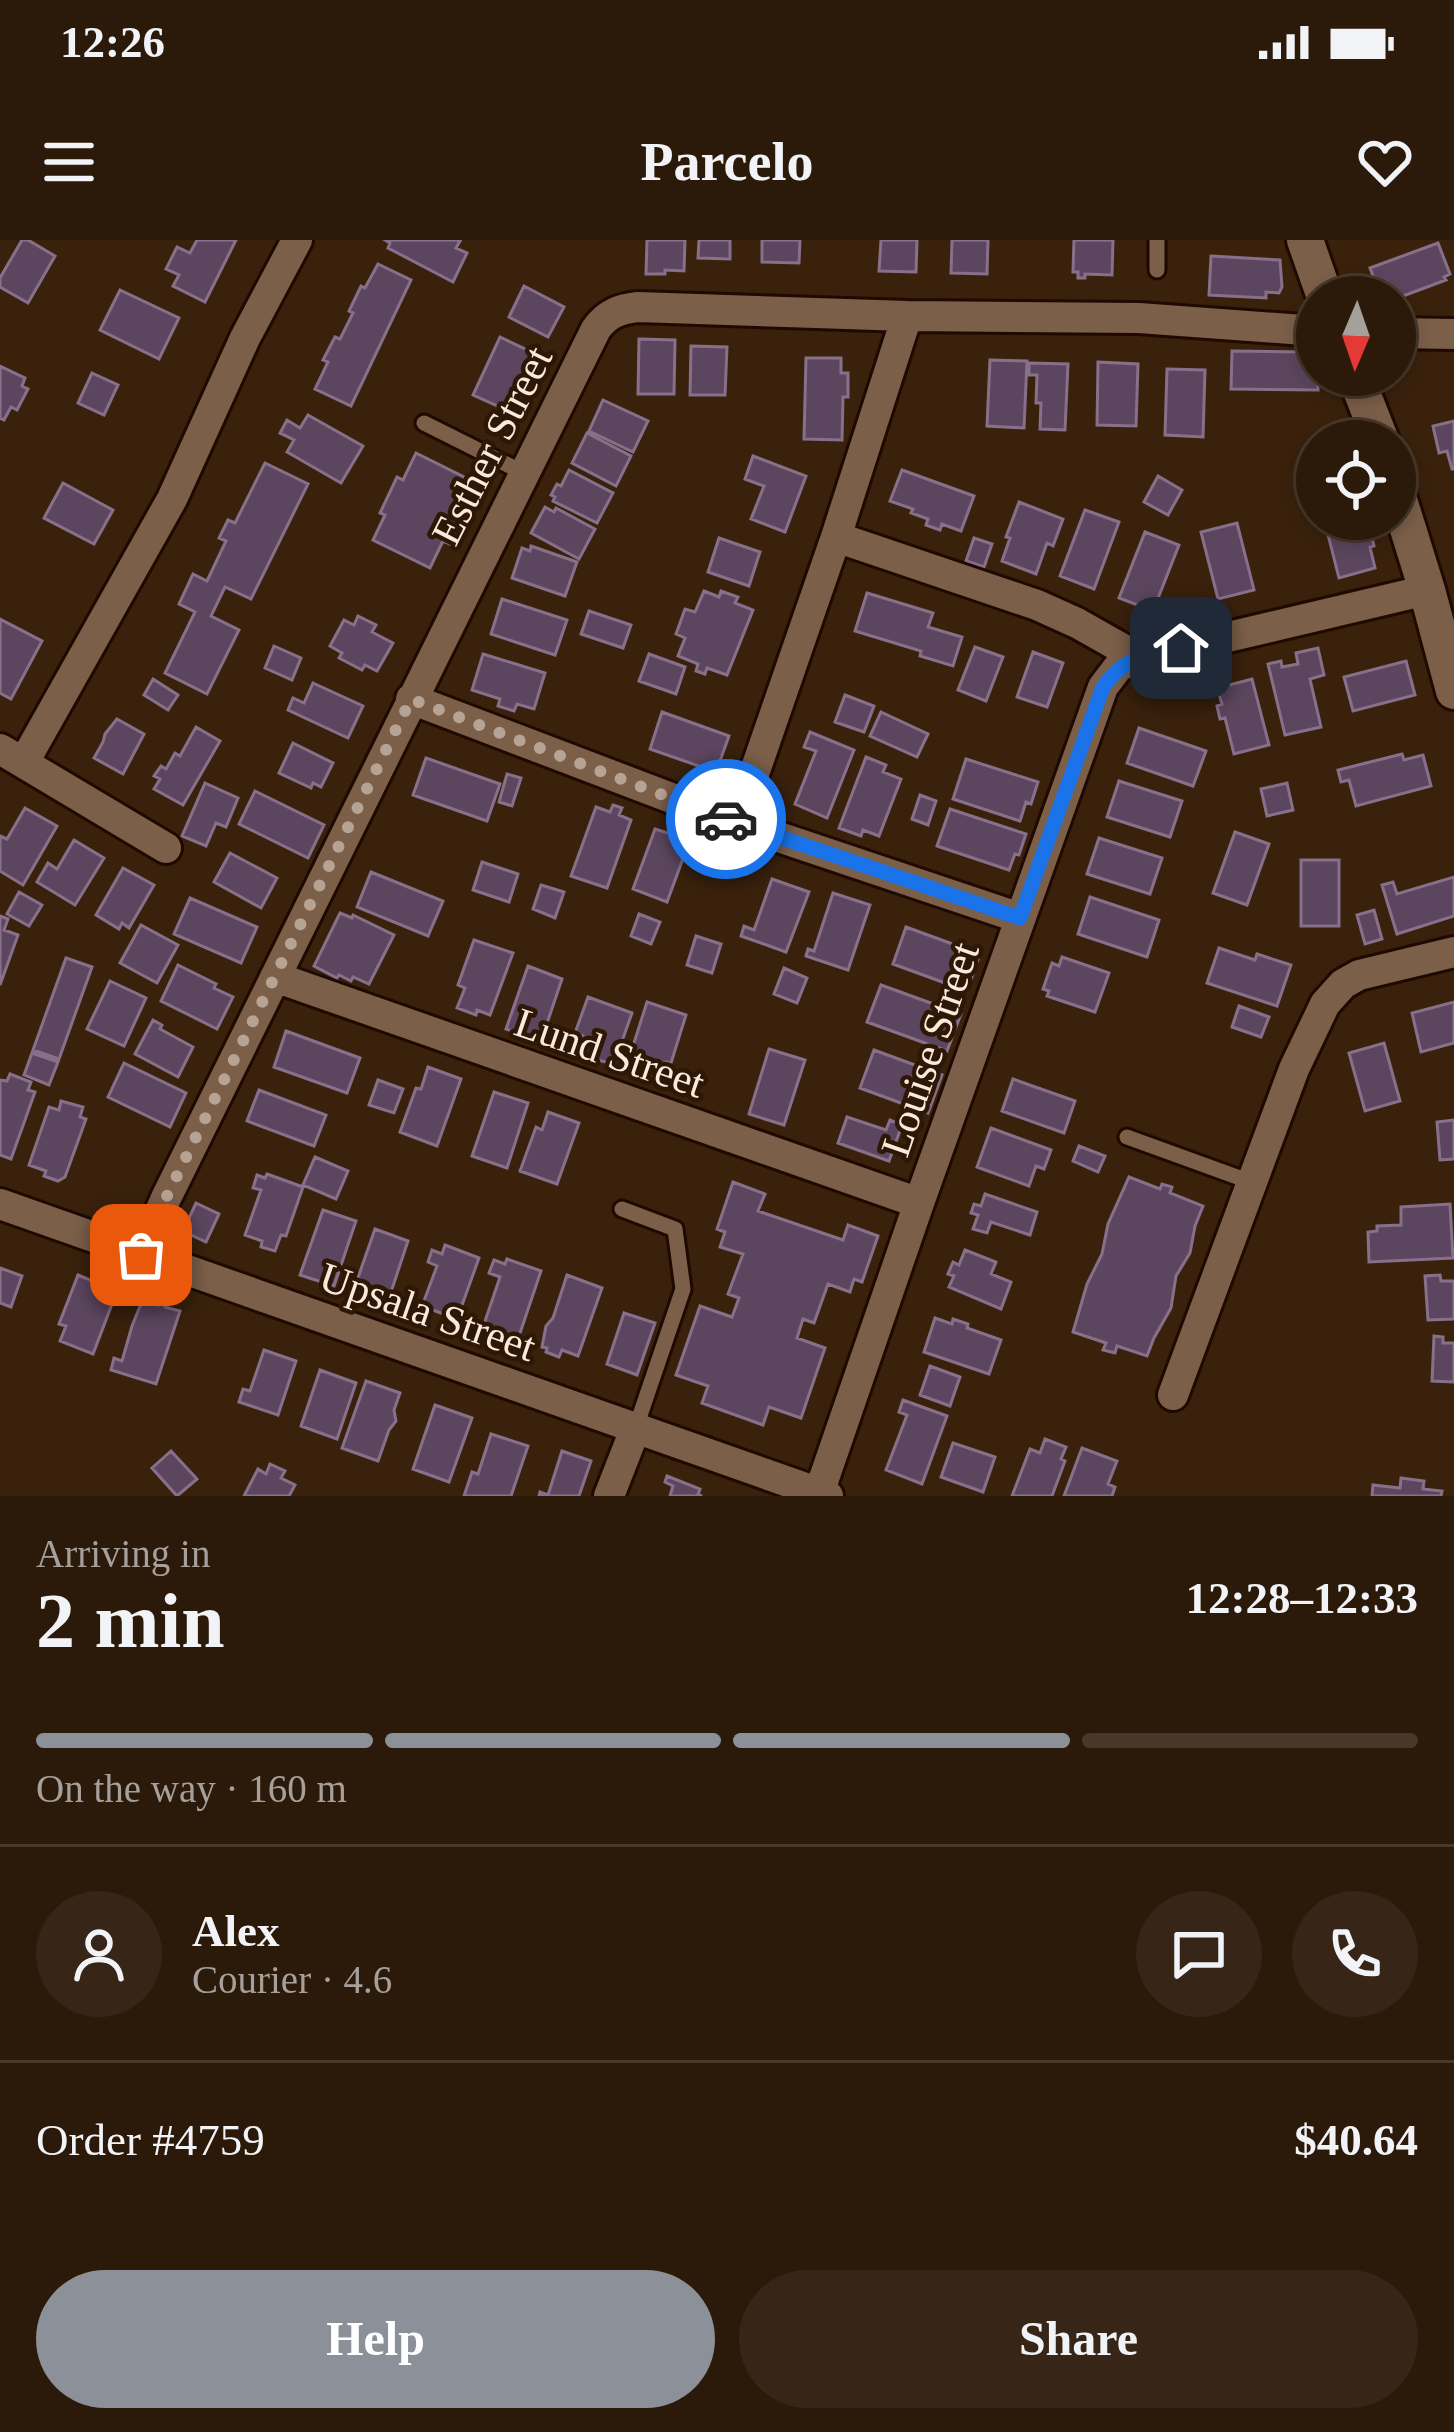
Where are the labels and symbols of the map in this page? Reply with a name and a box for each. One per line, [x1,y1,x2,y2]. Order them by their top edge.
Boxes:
north arrow [1296,276,1416,396]
street label: Esther Street [422,339,562,552]
pin [1130,597,1232,699]
courier [666,759,786,879]
street label: Louise Street [872,936,988,1162]
street label: Lund Street [509,999,711,1107]
pin [90,1204,192,1306]
street label: Upsala Street [314,1254,542,1370]

